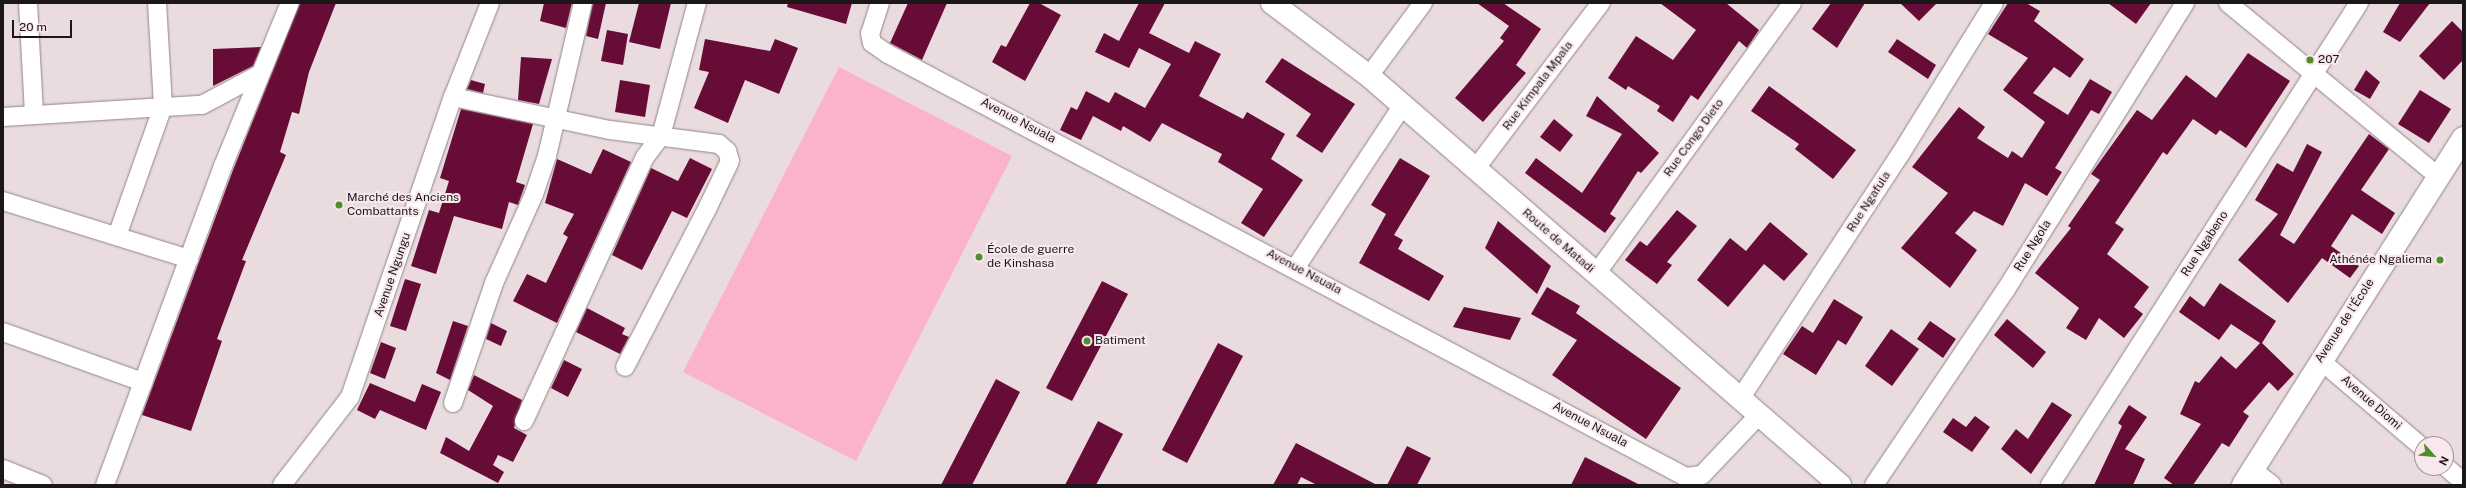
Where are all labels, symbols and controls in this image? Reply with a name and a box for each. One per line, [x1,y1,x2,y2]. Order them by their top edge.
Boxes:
scale bar [14,12,74,38]
text: 20 m [19,20,47,34]
street label: Rue Kimpala Mpala [1500,39,1576,133]
place label: 207 [2318,53,2339,67]
marker: 207 [2305,55,2315,65]
street label: Avenue Nsuala [978,95,1058,147]
street label: Rue Congo Dieto [1661,96,1727,180]
street label: Rue Ngafula [1844,169,1894,235]
place label: Marché des Anciens Combattants [347,191,459,219]
marker: Marché des Anciens Combattants [334,200,344,210]
street label: Route de Matadi [1519,206,1597,276]
street label: Rue Ngabeno [2178,209,2232,279]
street label: Rue Ngola [2012,218,2054,274]
street label: Avenue Ngungu [372,231,414,319]
place label: École de guerre de Kinshasa [987,243,1075,271]
street label: Avenue Nsuala [1264,246,1344,298]
marker: École de guerre de Kinshasa [974,252,984,262]
place label: Athénée Ngaliema [2329,253,2432,267]
marker: Athénée Ngaliema [2435,255,2445,265]
street label: Avenue de l'École [2312,276,2378,366]
place label: Batiment [1095,334,1146,348]
marker: Batiment [1082,336,1092,346]
street label: Avenue Diomi [2338,373,2404,433]
street label: Avenue Nsuala [1550,399,1630,451]
north arrow [2414,436,2454,476]
text: N [2437,454,2451,468]

